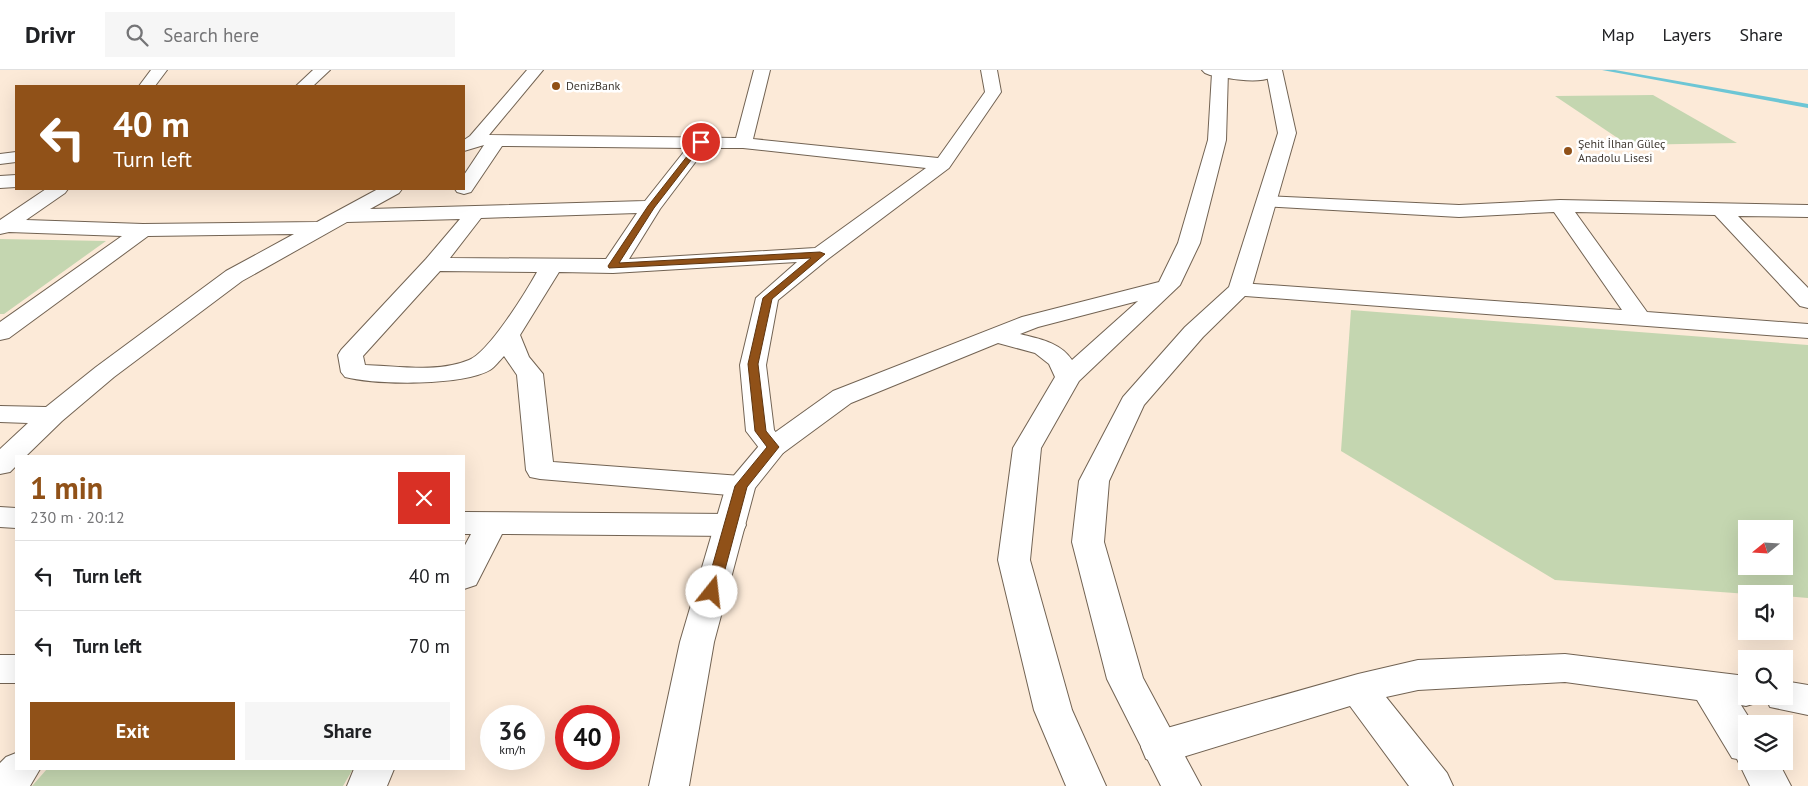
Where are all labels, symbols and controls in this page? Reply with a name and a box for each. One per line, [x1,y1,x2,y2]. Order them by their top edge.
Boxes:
search box [105,12,455,57]
text: Drivr [25,19,75,50]
icon: search [123,21,151,49]
text: Search here [163,23,259,47]
text: Map [1602,23,1634,46]
text: Layers [1662,23,1711,46]
text: Share [1739,23,1783,46]
place label: DenizBank [566,78,621,93]
marker: DenizBank [550,80,562,92]
text: 40 m [113,101,190,147]
icon: left [30,105,95,170]
pin [680,121,722,163]
icon: arrive [687,128,715,156]
place label: Şehit İlhan Güleç Anadolu Lisesi [1578,136,1666,165]
text: Turn left [113,145,192,173]
marker: Şehit İlhan Güleç Anadolu Lisesi [1562,145,1574,157]
text: 1 min [30,468,103,507]
button: close [398,472,450,524]
text: 230 m · 20:12 [30,507,125,527]
north arrow [1738,520,1792,575]
map controls [1738,520,1793,770]
icon: left [30,562,58,590]
text: Turn left [73,564,142,588]
text: 40 m [409,564,450,588]
position arrow [685,565,737,617]
button: sound [1738,585,1793,640]
icon: left [30,632,58,660]
text: Turn left [73,634,142,658]
text: 70 m [409,634,450,658]
button: search [1738,650,1793,705]
button: Exit [30,702,235,760]
button: Share [245,702,450,760]
speed limit sign: 40 [555,705,620,770]
text: 36 [498,715,527,747]
button: layers [1738,715,1793,770]
text: km/h [499,742,526,757]

